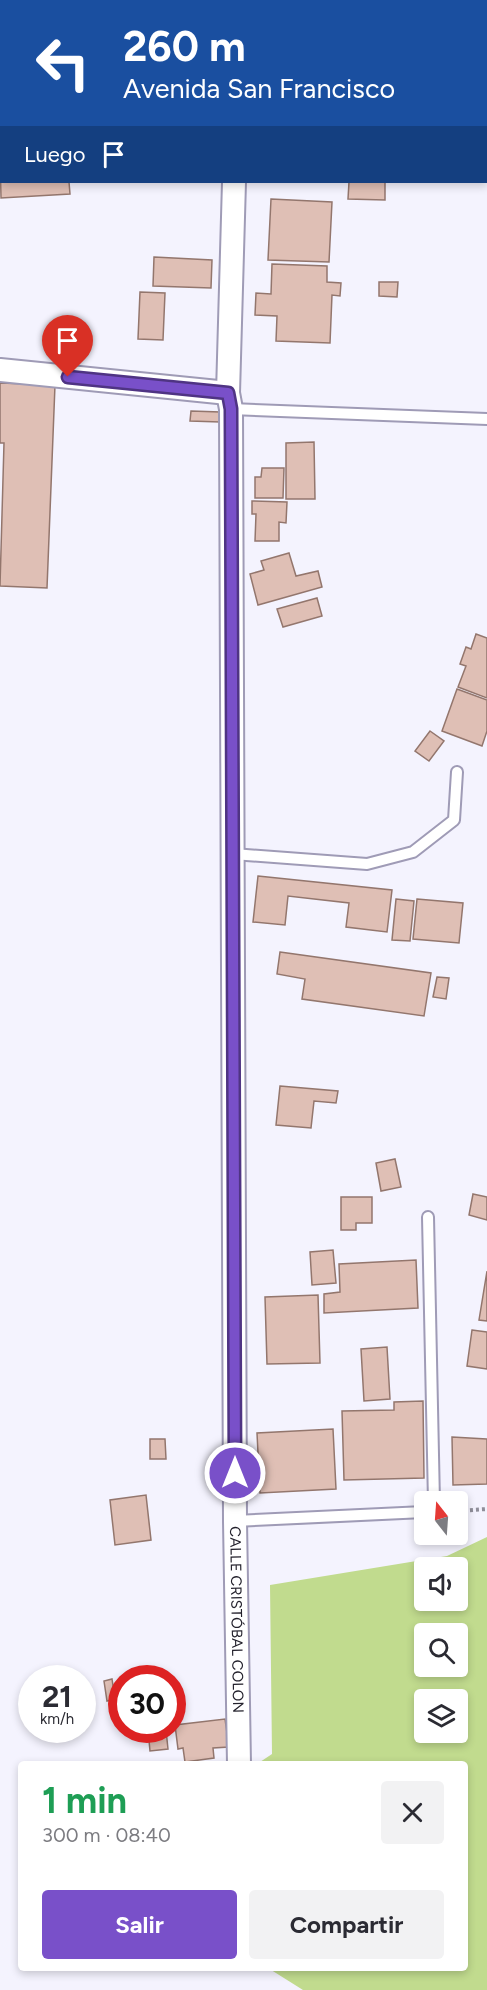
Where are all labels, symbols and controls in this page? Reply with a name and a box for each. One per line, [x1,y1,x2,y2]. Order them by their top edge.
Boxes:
text: 260 m [123,21,246,72]
icon: left [24,24,102,102]
text: Avenida San Francisco [123,72,395,105]
icon: arrive [97,138,130,171]
text: Luego [24,141,85,168]
pin [42,315,93,377]
icon: arrive [51,324,84,357]
position arrow [203,1441,267,1505]
north arrow [414,1491,468,1545]
map controls [414,1491,468,1743]
street label: CALLE CRISTÓBAL COLON [226,1526,247,1713]
button: sound [414,1557,468,1611]
button: search [414,1623,468,1677]
speed limit sign: 30 [108,1665,186,1743]
text: 21 [42,1678,72,1715]
button: layers [414,1689,468,1743]
text: km/h [40,1710,74,1728]
text: 1 min [42,1779,127,1822]
button: close [381,1781,444,1844]
text: 300 m · 08:40 [42,1823,171,1847]
button: Salir [42,1890,237,1959]
button: Compartir [249,1890,444,1959]

